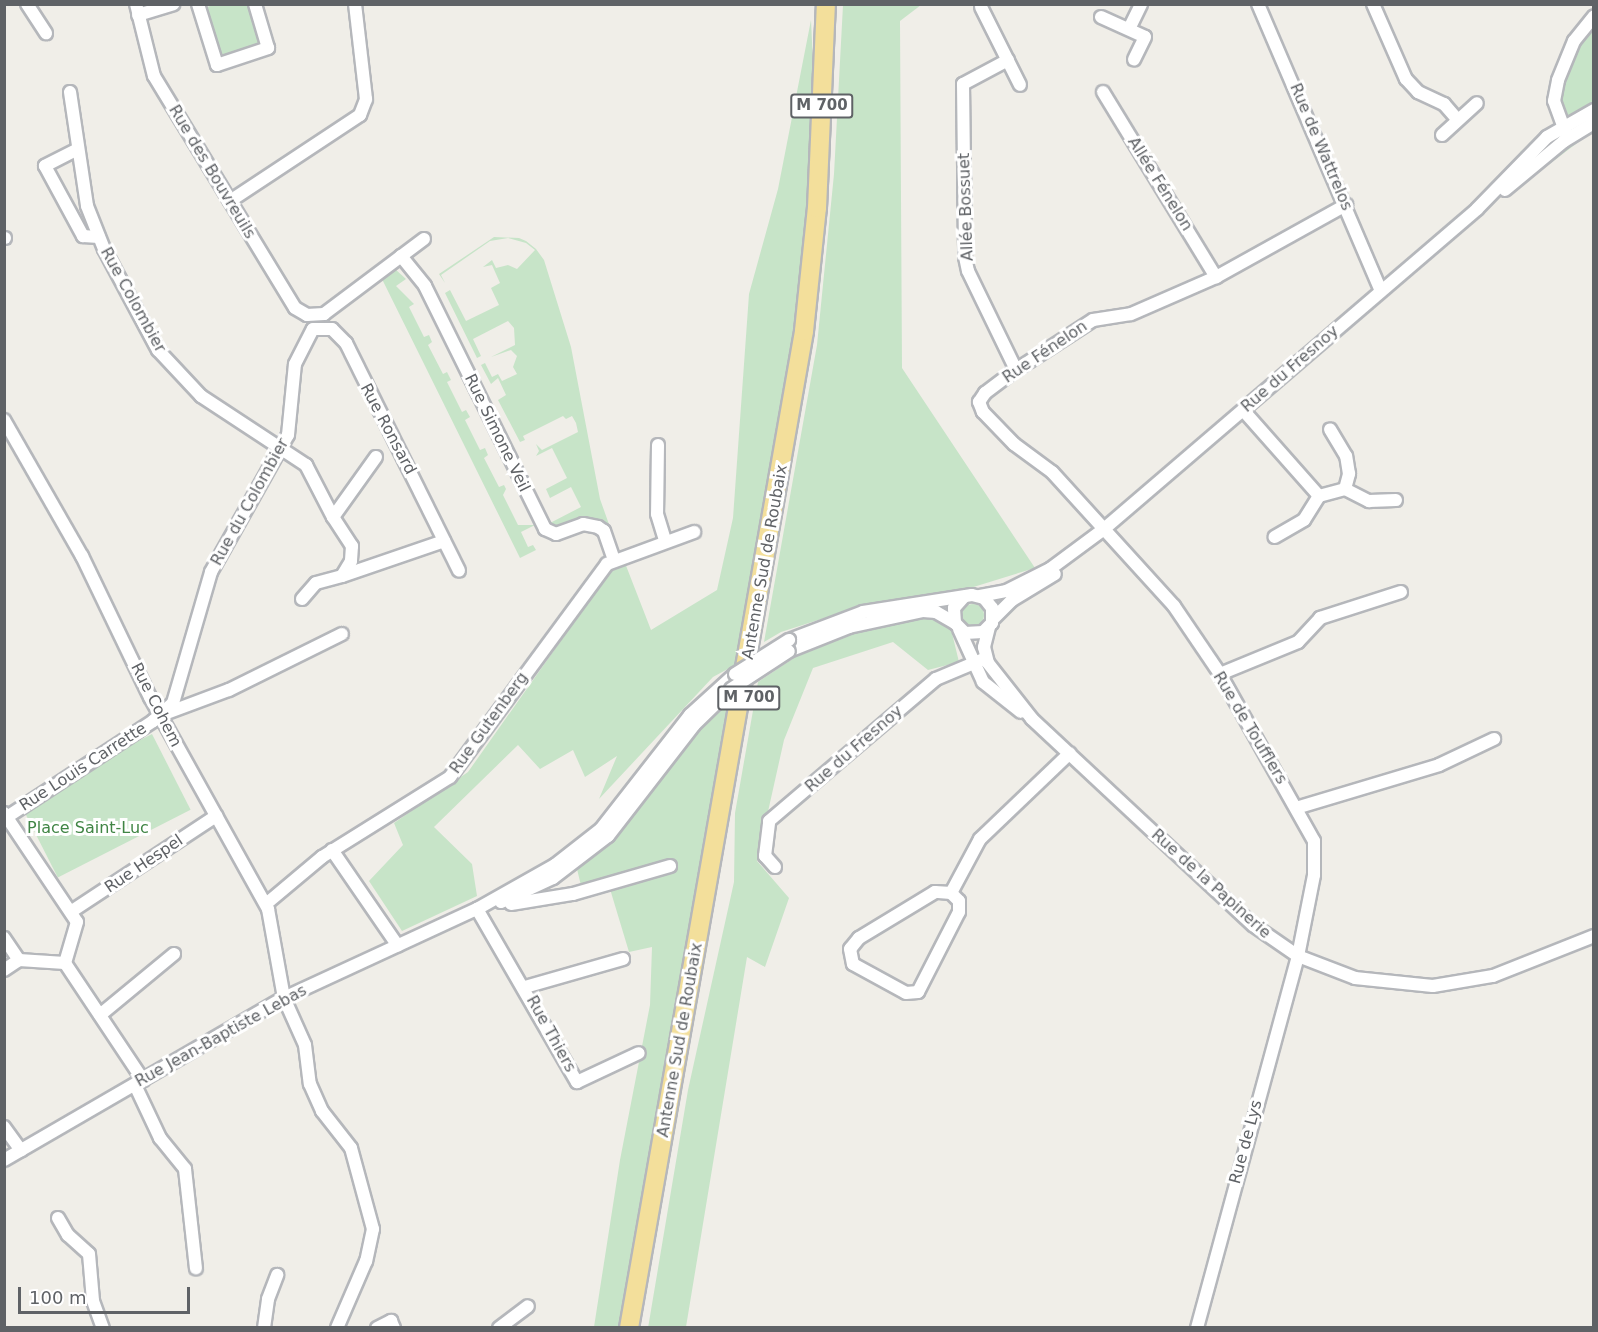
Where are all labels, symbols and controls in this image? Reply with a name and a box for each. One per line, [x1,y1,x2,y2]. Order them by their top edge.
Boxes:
street label: Rue de Wattrelos [1286,80,1356,214]
road number: M 700 [789,94,855,118]
street label: Rue des Bouvreuils [164,102,260,242]
street label: Allée Fénelon [1123,133,1197,235]
street label: Allée Bossuet [955,153,977,261]
street label: Rue Colombier [96,244,170,356]
street label: Rue Fénelon [999,317,1091,387]
street label: Rue du Fresnoy [1237,322,1343,416]
street label: Rue Simone Veil [460,371,534,495]
street label: Rue Ronsard [356,380,420,478]
street label: Rue du Colombier [207,435,293,569]
street label: Antenne Sud de Roubaix [738,463,792,661]
street label: Rue Cohem [127,660,185,750]
street label: Rue de Toufflers [1209,668,1291,788]
street label: Rue Gutenberg [446,669,532,777]
road number: M 700 [716,686,782,710]
street label: Rue du Fresnoy [801,702,907,796]
street label: Rue Louis Carrette [16,719,150,815]
park label: Place Saint-Luc [27,818,149,838]
street label: Rue de la Papinerie [1147,825,1275,943]
street label: Rue Hespel [101,831,187,897]
street label: Antenne Sud de Roubaix [653,941,707,1139]
street label: Rue Jean-Baptiste Lebas [132,981,310,1091]
street label: Rue Thiers [522,992,580,1076]
street label: Rue de Lys [1226,1098,1266,1186]
scale bar [21,1275,194,1313]
text: 100 m [29,1287,87,1308]

